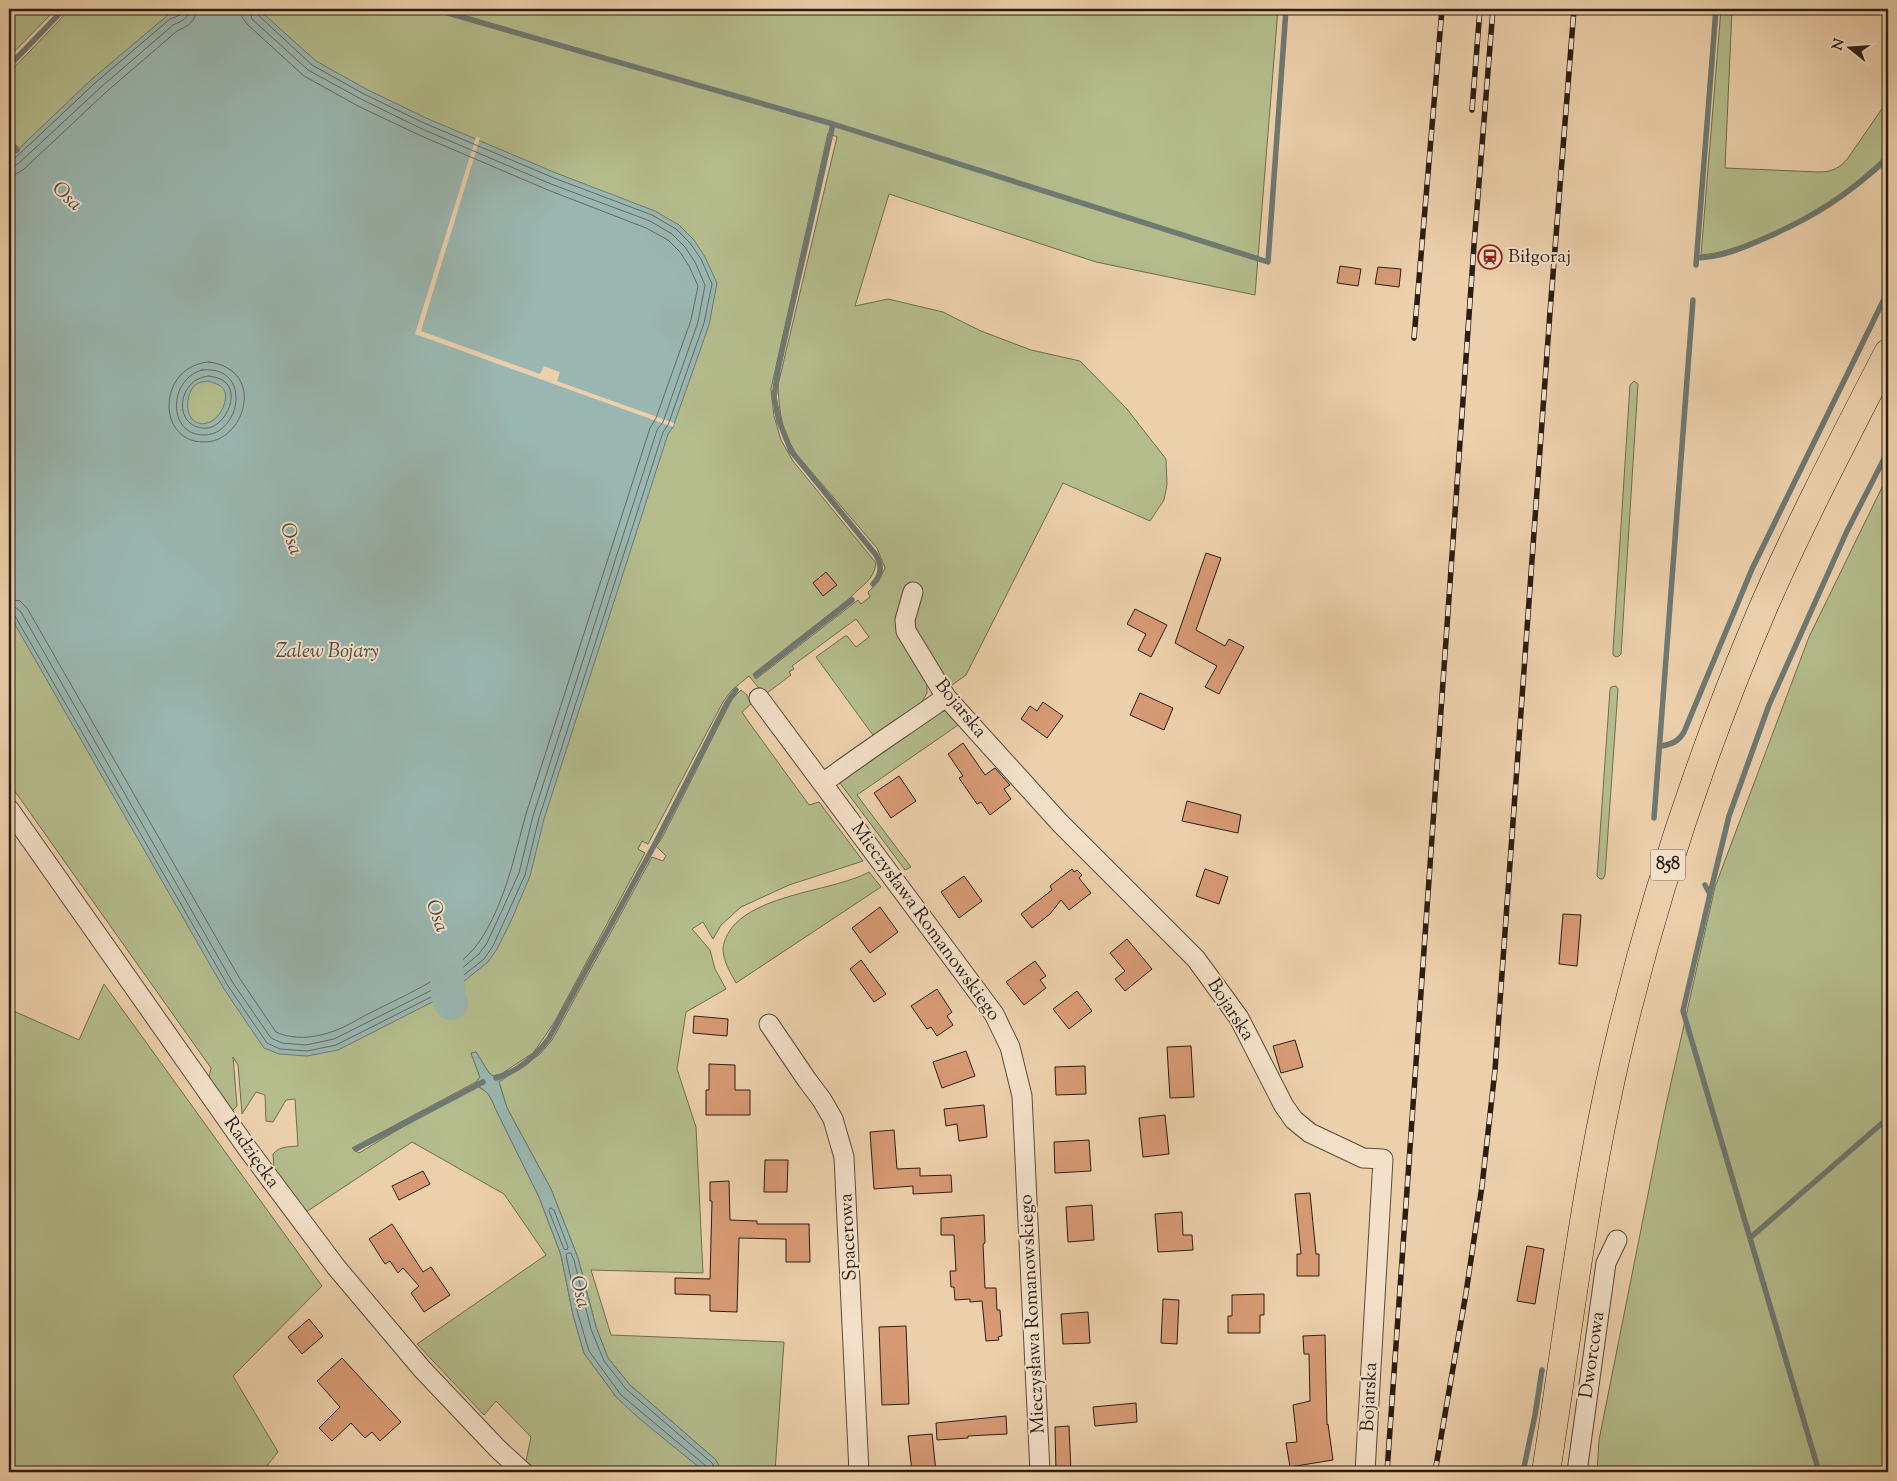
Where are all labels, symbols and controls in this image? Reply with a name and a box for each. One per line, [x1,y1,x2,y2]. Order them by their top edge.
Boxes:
north arrow [1824,22,1874,72]
text: N [1828,37,1851,53]
water label: Osa [44,175,88,219]
station icon: Biłgoraj [1477,244,1503,270]
place label: Biłgoraj [1508,244,1571,271]
water label: Osa [271,519,309,559]
water label: Zalew Bojary [275,638,379,667]
street label: Bojarska [928,673,993,745]
street label: Mieczysława Romanowskiego [844,817,1006,1027]
road number: 858 [1650,850,1686,880]
water label: Osa [417,896,455,936]
street label: Bojarska [1200,973,1260,1047]
street label: Radzięcka [216,1112,286,1194]
street label: Spacerowa [833,1192,865,1282]
street label: Mieczysława Romanowskiego [1013,1194,1053,1434]
water label: Osa [561,1273,597,1311]
street label: Dworcowa [1574,1310,1612,1400]
street label: Bojarska [1355,1361,1385,1433]

